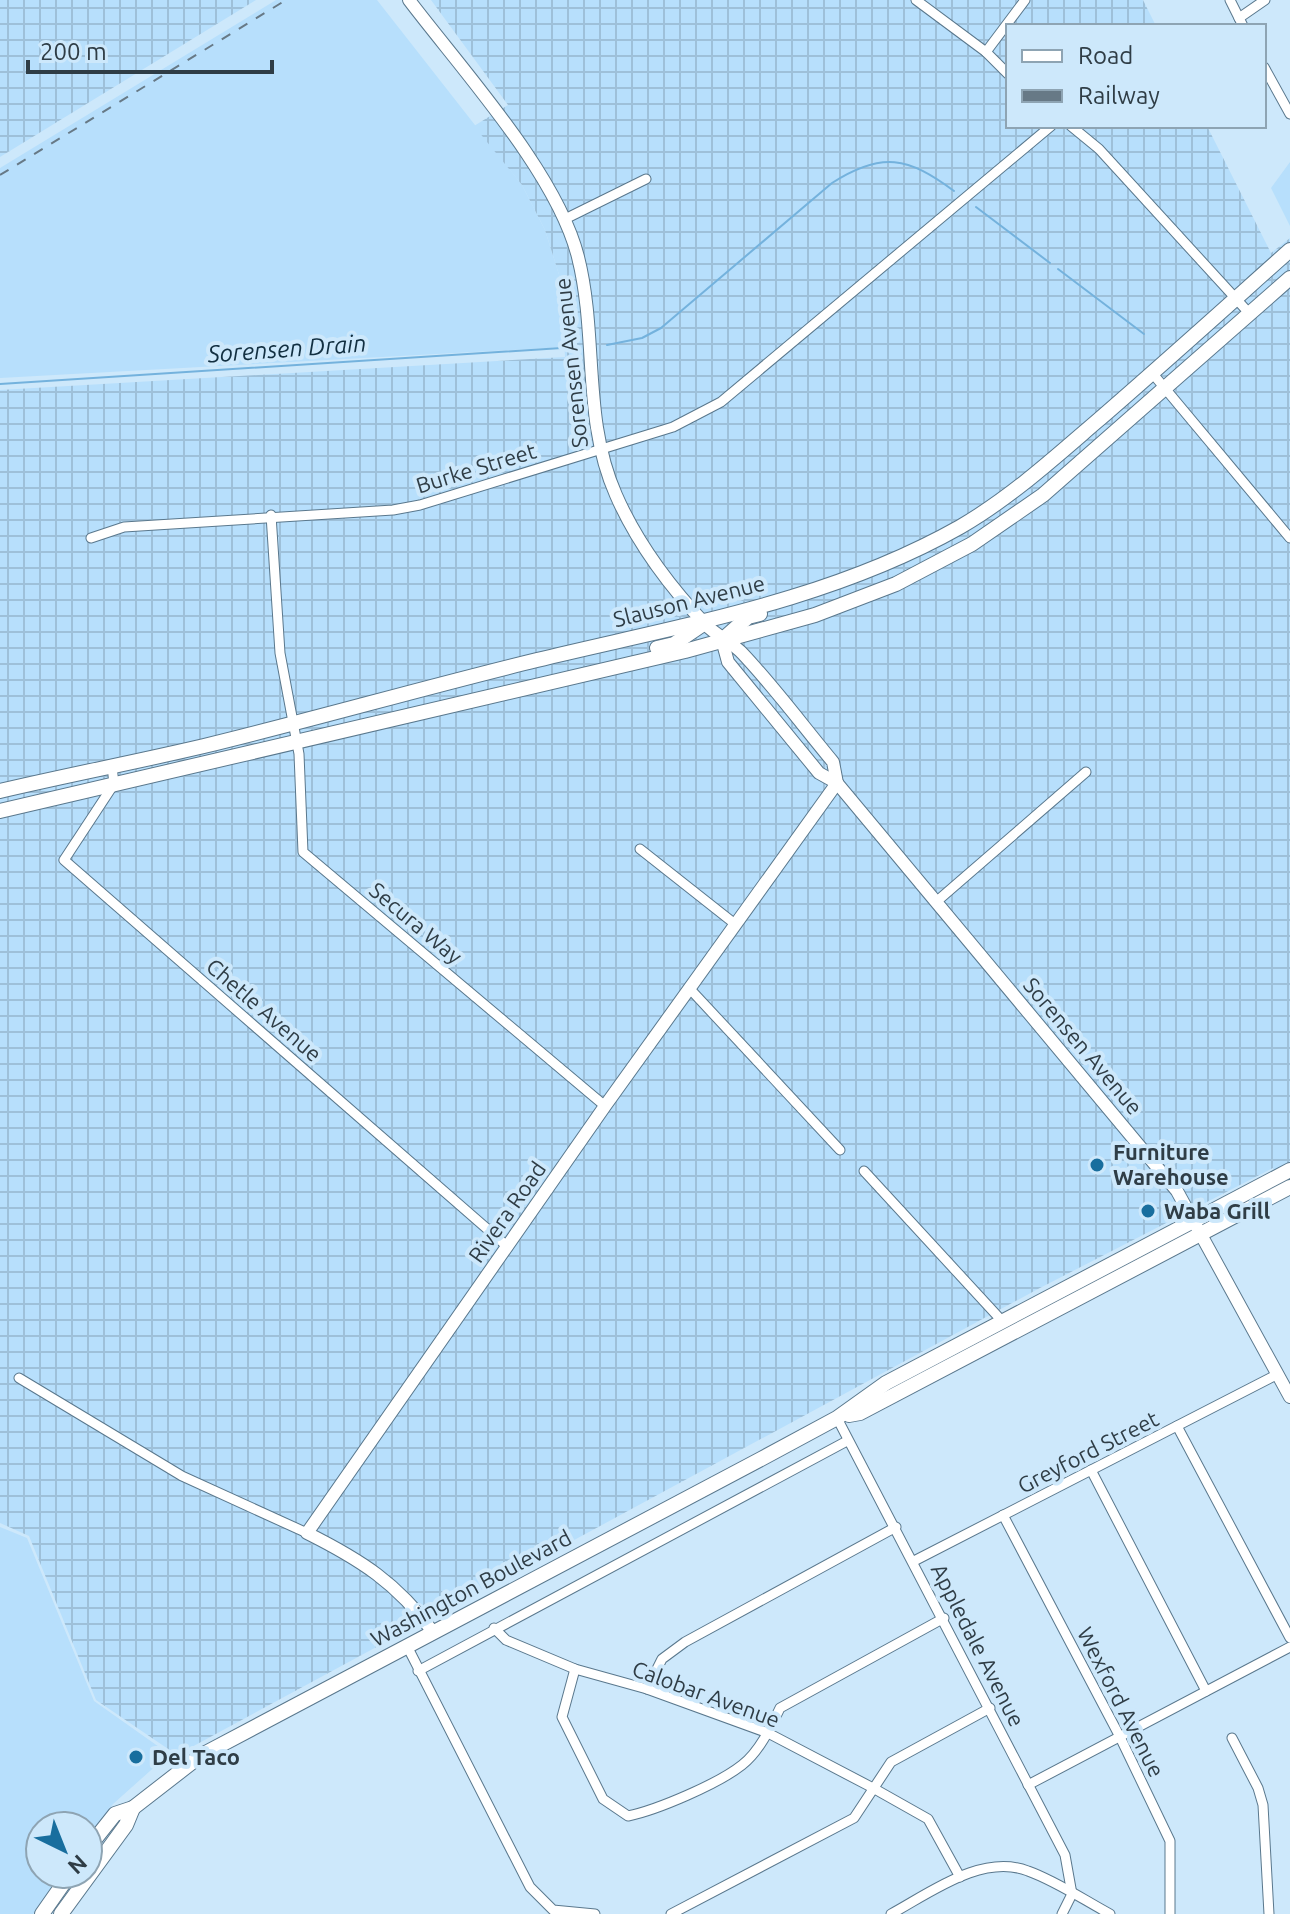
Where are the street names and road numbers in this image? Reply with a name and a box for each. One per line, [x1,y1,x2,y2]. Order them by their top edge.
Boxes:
street label: Sorensen Avenue [549,277,592,449]
street label: Burke Street [413,437,539,498]
street label: Slauson Avenue [610,570,767,631]
street label: Secura Way [365,877,468,969]
street label: Chetle Avenue [202,953,327,1066]
street label: Sorensen Avenue [1019,972,1148,1119]
street label: Rivera Road [463,1157,550,1267]
street label: Greyford Street [1013,1405,1163,1498]
street label: Washington Boulevard [366,1524,575,1651]
street label: Appledale Avenue [927,1559,1030,1730]
street label: Wexford Avenue [1073,1623,1170,1781]
street label: Calobar Avenue [629,1655,783,1732]

